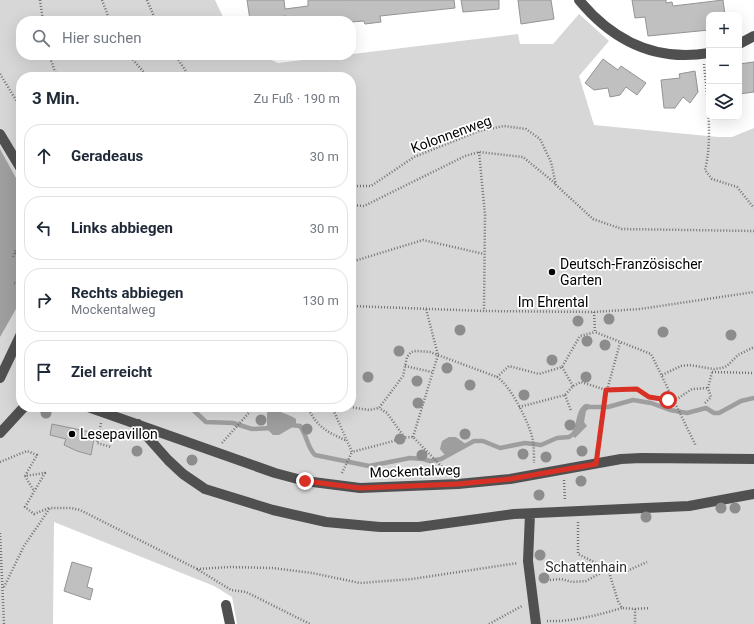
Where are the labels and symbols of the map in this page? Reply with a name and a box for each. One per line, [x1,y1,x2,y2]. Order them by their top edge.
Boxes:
street label: Kolonnenweg [409,112,493,156]
place label: Deutsch-Französischer Garten [560,256,703,288]
marker: Deutsch-Französischer Garten [547,267,557,277]
street label: Im Ehrental [518,294,588,310]
route start [659,391,677,409]
place label: Lesepavillon [80,426,158,442]
marker: Lesepavillon [67,429,77,439]
street label: Mockentalweg [369,461,461,481]
route end [296,472,314,490]
park label: Schattenhain [545,559,627,575]

